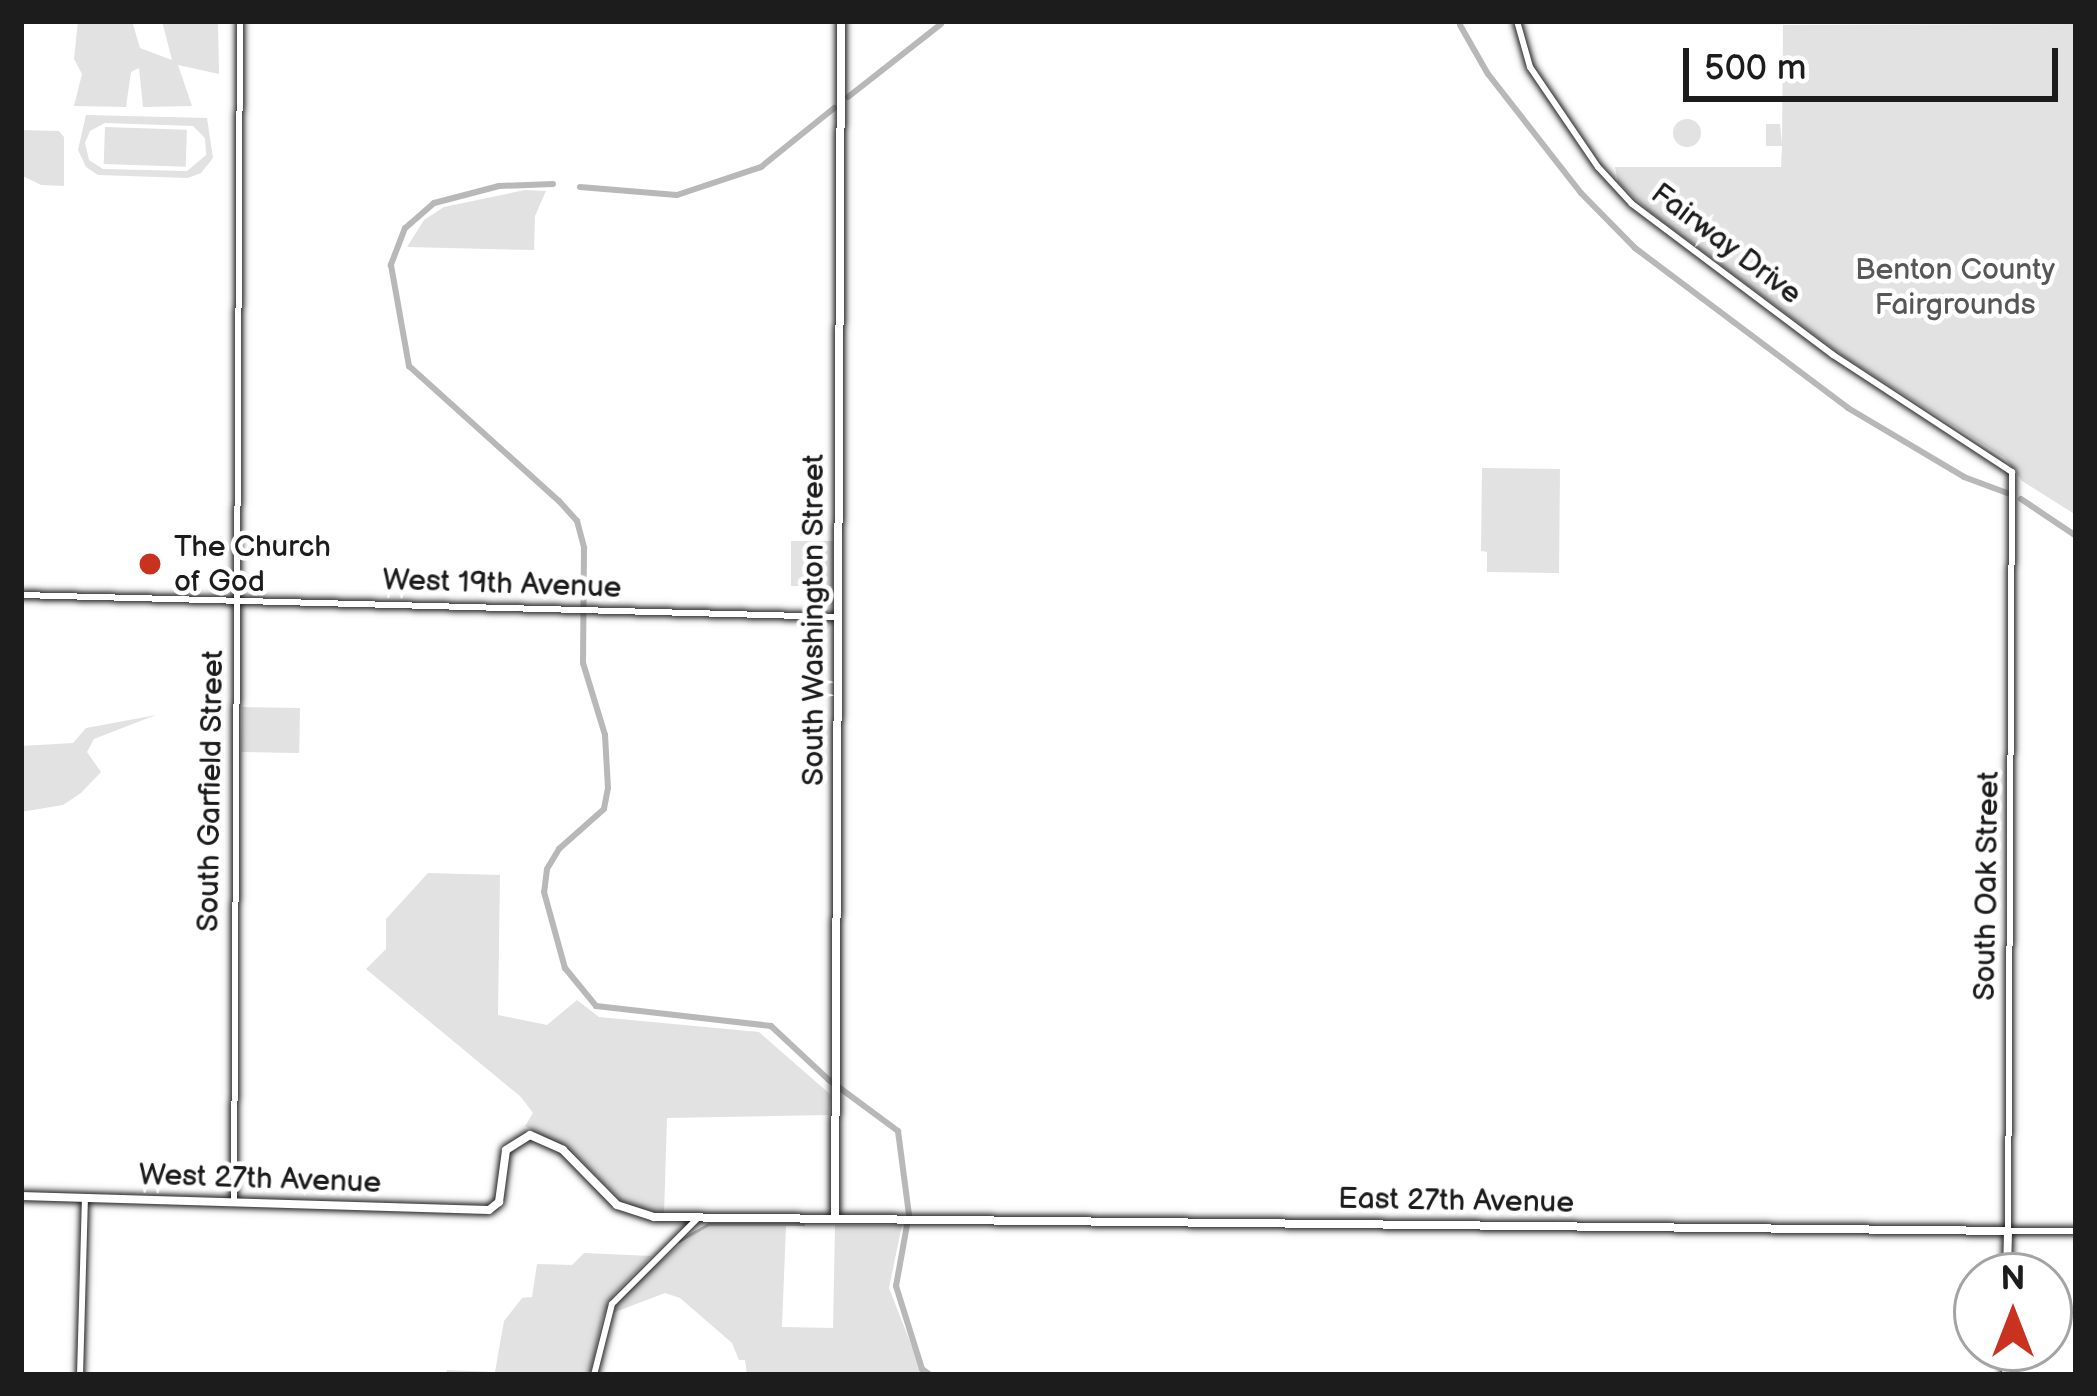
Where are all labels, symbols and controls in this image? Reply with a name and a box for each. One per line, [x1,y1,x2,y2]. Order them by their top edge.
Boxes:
scale bar [1689,24,2064,98]
text: 500 m [1704,47,1806,90]
street label: Fairway Drive [1643,175,1809,313]
park label: Benton County Fairgrounds [1855,252,2055,322]
street label: South Washington Street [796,453,832,787]
place label: The Church of God [174,529,331,600]
marker: The Church of God [137,551,163,577]
street label: West 19th Avenue [382,562,622,606]
street label: South Garfield Street [191,650,231,932]
street label: South Oak Street [1967,771,2007,1001]
street label: West 27th Avenue [138,1157,382,1201]
street label: East 27th Avenue [1338,1181,1574,1221]
north arrow [1953,1252,2073,1372]
text: N [2001,1259,2025,1299]

